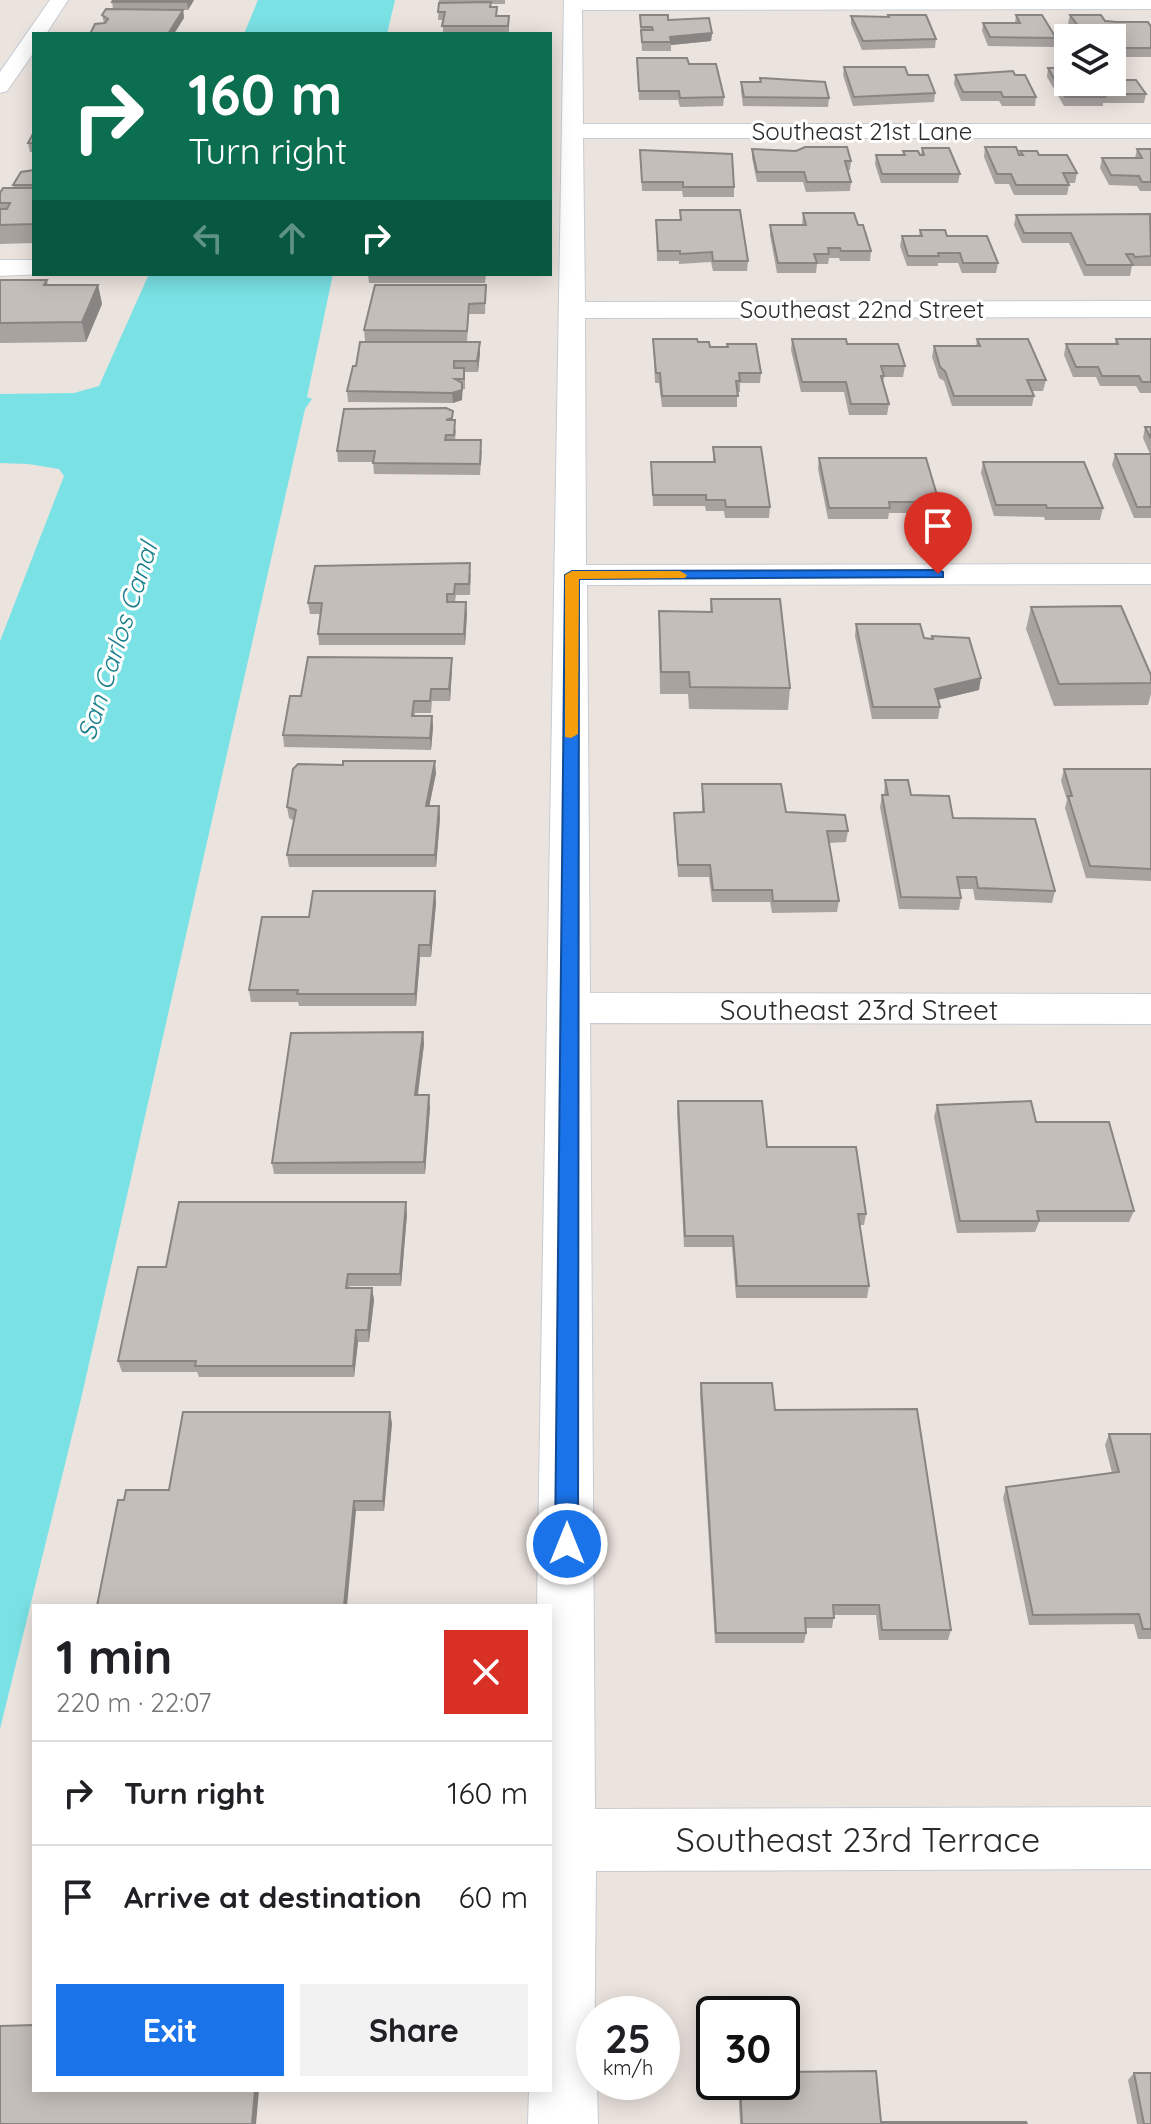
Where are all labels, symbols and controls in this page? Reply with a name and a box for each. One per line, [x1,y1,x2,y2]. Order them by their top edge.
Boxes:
map controls [1054,24,1126,96]
button: layers [1054,24,1126,96]
text: 160 m [188,59,342,129]
icon: right [56,64,160,168]
street label: Southeast 21st Lane [752,116,972,146]
text: Turn right [188,128,347,173]
icon: left [186,216,230,260]
icon: ahead [270,216,314,260]
icon: right [354,216,398,260]
street label: Southeast 22nd Street [740,294,984,324]
pin [904,492,972,574]
icon: arrive [916,504,960,548]
water label: San Carlos Canal [70,535,165,744]
street label: Southeast 23rd Street [720,992,998,1027]
position arrow [525,1502,609,1586]
text: 1 min [56,1626,172,1686]
button: close [444,1630,528,1714]
text: 220 m · 22:07 [56,1686,211,1719]
icon: right [56,1771,100,1815]
text: Turn right [124,1774,265,1812]
text: 160 m [447,1774,528,1812]
street label: Southeast 23rd Terrace [676,1818,1040,1861]
icon: arrive [56,1875,100,1919]
text: Arrive at destination [124,1878,422,1916]
text: 60 m [458,1878,528,1916]
button: Exit [56,1984,284,2076]
button: Share [300,1984,528,2076]
speed limit sign: 30 [696,1996,800,2100]
text: 25 [605,2013,651,2063]
text: km/h [603,2055,653,2080]

